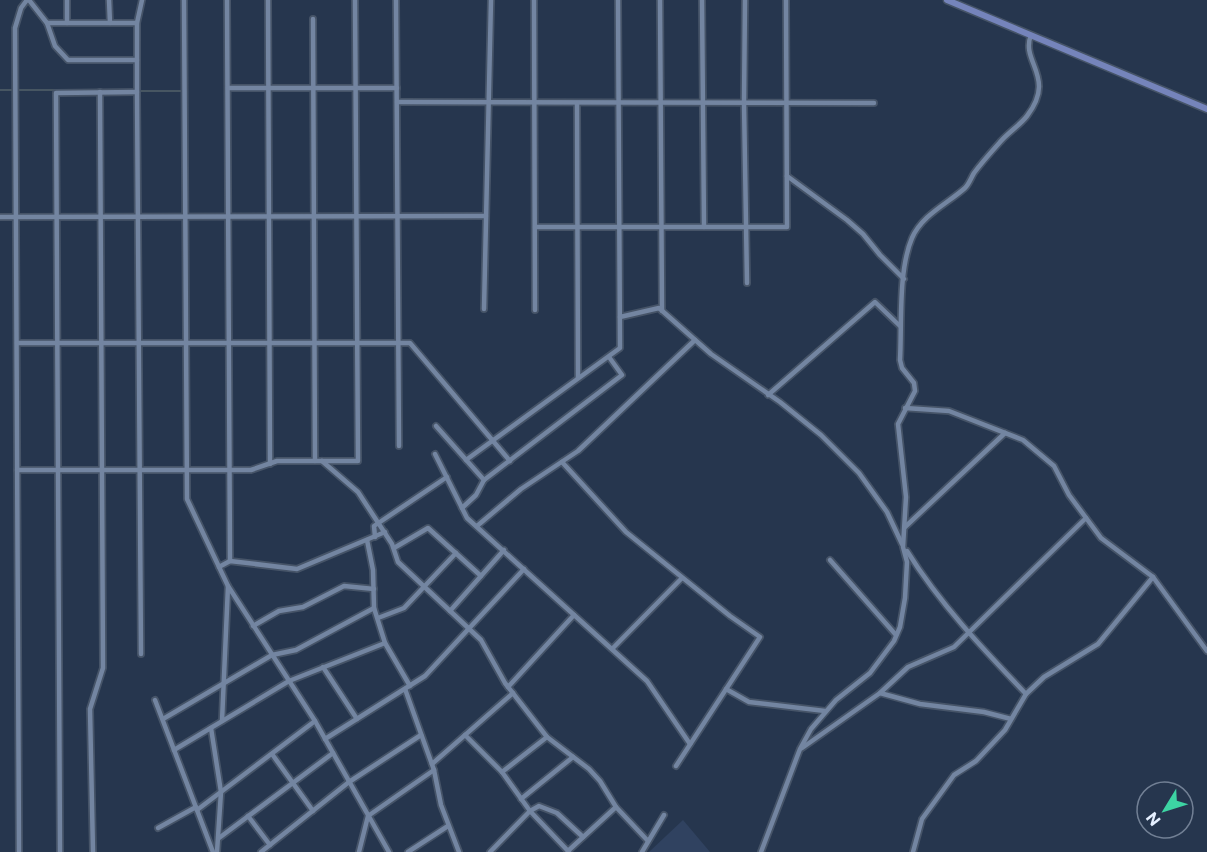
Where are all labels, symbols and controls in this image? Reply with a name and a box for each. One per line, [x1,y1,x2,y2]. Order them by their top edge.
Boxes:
north arrow [1135,780,1195,840]
text: N [1142,809,1164,830]

